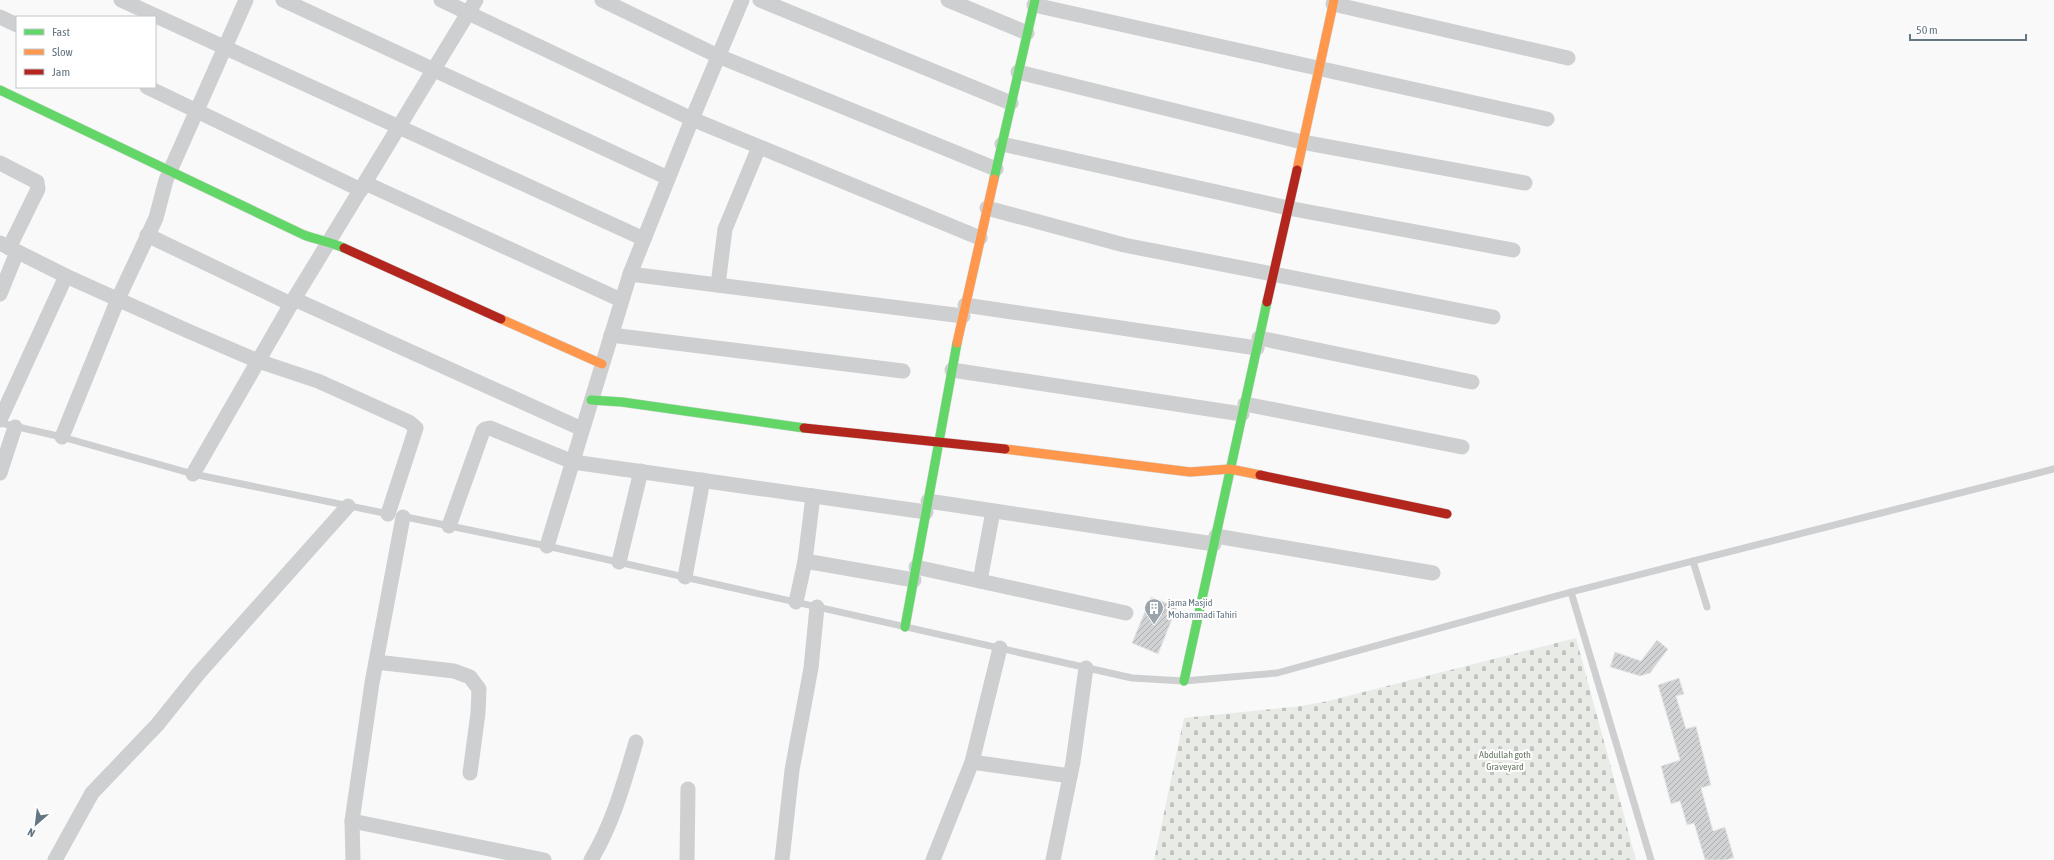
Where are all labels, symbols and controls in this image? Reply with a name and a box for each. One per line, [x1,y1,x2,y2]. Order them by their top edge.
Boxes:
legend [16,16,156,88]
scale bar [1910,16,2026,42]
text: 50 m [1916,23,1938,37]
text: Fast [52,25,70,39]
text: Slow [52,45,73,59]
text: Jam [52,65,70,79]
building icon: jama Masjid Mohammadi Tahiri [1143,597,1165,625]
place label: jama Masjid Mohammadi Tahiri [1167,597,1237,620]
park label: Abdullah goth Graveyard [1479,749,1531,772]
north arrow [16,804,56,844]
text: N [26,826,37,840]

